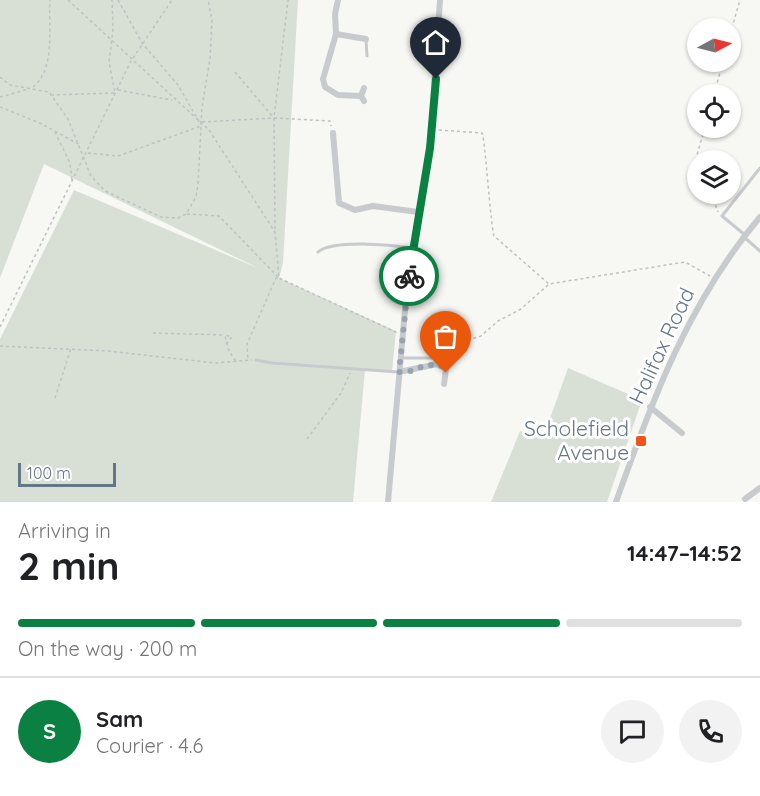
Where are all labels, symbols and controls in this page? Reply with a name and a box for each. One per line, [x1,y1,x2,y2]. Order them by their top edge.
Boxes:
pin [410,17,461,79]
north arrow [687,18,741,72]
map controls [687,18,741,204]
icon: home [419,26,452,59]
button: locate [687,84,741,138]
button: layers [687,150,741,204]
courier [379,246,439,306]
icon: bike [393,260,426,293]
street label: Halifax Road [623,283,699,408]
pin [420,311,471,373]
icon: bag [429,320,462,353]
place label: Scholefield Avenue [524,415,629,465]
marker: Scholefield Avenue [634,434,648,448]
scale bar [18,460,116,487]
text: 100 m [27,463,71,483]
text: Arriving in [18,518,111,543]
text: 14:47–14:52 [627,539,742,567]
text: 2 min [18,541,120,590]
text: On the way · 200 m [18,636,197,661]
button: chat [601,700,664,763]
button: phone [679,700,742,763]
text: Sam [96,705,143,733]
text: S [43,717,56,745]
text: Courier · 4.6 [96,733,203,758]

